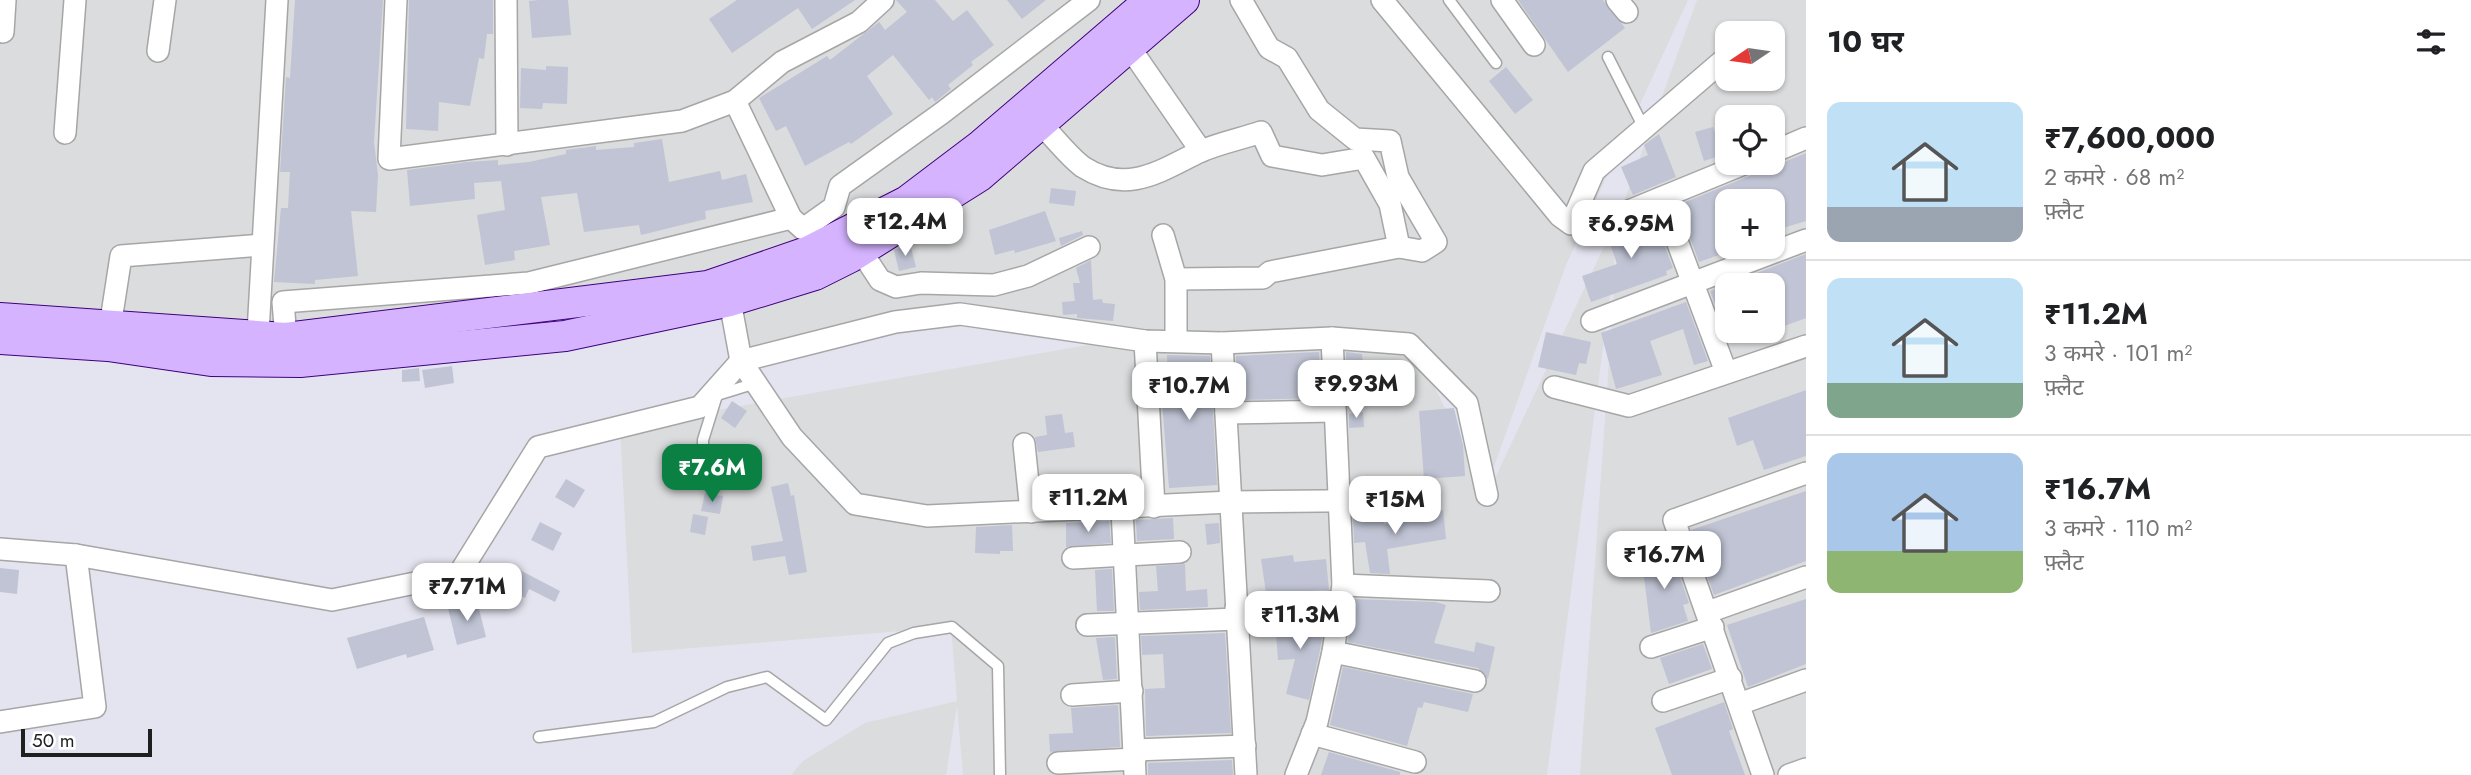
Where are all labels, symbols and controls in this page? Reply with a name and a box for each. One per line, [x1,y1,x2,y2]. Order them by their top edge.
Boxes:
text: 10 घर [1827,20,1904,63]
north arrow [1715,21,1785,91]
map controls [1715,21,1785,343]
icon: filters [2412,23,2450,61]
button: locate [1715,105,1785,175]
text: ₹7,600,000 [2044,116,2215,159]
icon: home [1883,130,1967,214]
text: 2 कमरे · 68 m² [2044,160,2184,194]
button: + [1715,189,1785,259]
text: फ़्लैट [2044,194,2084,228]
pin: ₹12.4M [848,198,962,258]
pin: ₹6.95M [1574,201,1688,260]
text: ₹12.4M [863,204,947,238]
text: ₹6.95M [1588,206,1674,240]
button: − [1715,273,1785,343]
text: ₹11.2M [2044,292,2148,335]
icon: home [1883,306,1967,390]
text: 3 कमरे · 101 m² [2044,336,2192,370]
pin: ₹9.93M [1299,360,1413,420]
pin: ₹10.7M [1132,362,1246,422]
text: ₹9.93M [1314,366,1398,400]
text: ₹10.7M [1148,368,1230,402]
text: फ़्लैट [2044,370,2084,404]
pin: ₹7.6M [663,444,761,504]
text: ₹7.6M [678,450,746,484]
text: ₹16.7M [2044,467,2151,510]
pin: ₹11.2M [1031,475,1145,534]
pin: ₹15M [1354,476,1436,536]
text: ₹11.2M [1048,480,1128,514]
icon: home [1883,481,1967,565]
text: ₹15M [1365,482,1425,516]
text: 3 कमरे · 110 m² [2044,511,2192,545]
pin: ₹16.7M [1607,532,1721,591]
text: ₹16.7M [1623,537,1705,571]
text: फ़्लैट [2044,545,2084,579]
pin: ₹7.71M [410,564,524,623]
text: ₹7.71M [428,569,506,603]
pin: ₹11.3M [1243,592,1357,651]
text: ₹11.3M [1261,597,1339,631]
scale bar [21,726,152,758]
text: 50 m [32,727,75,754]

